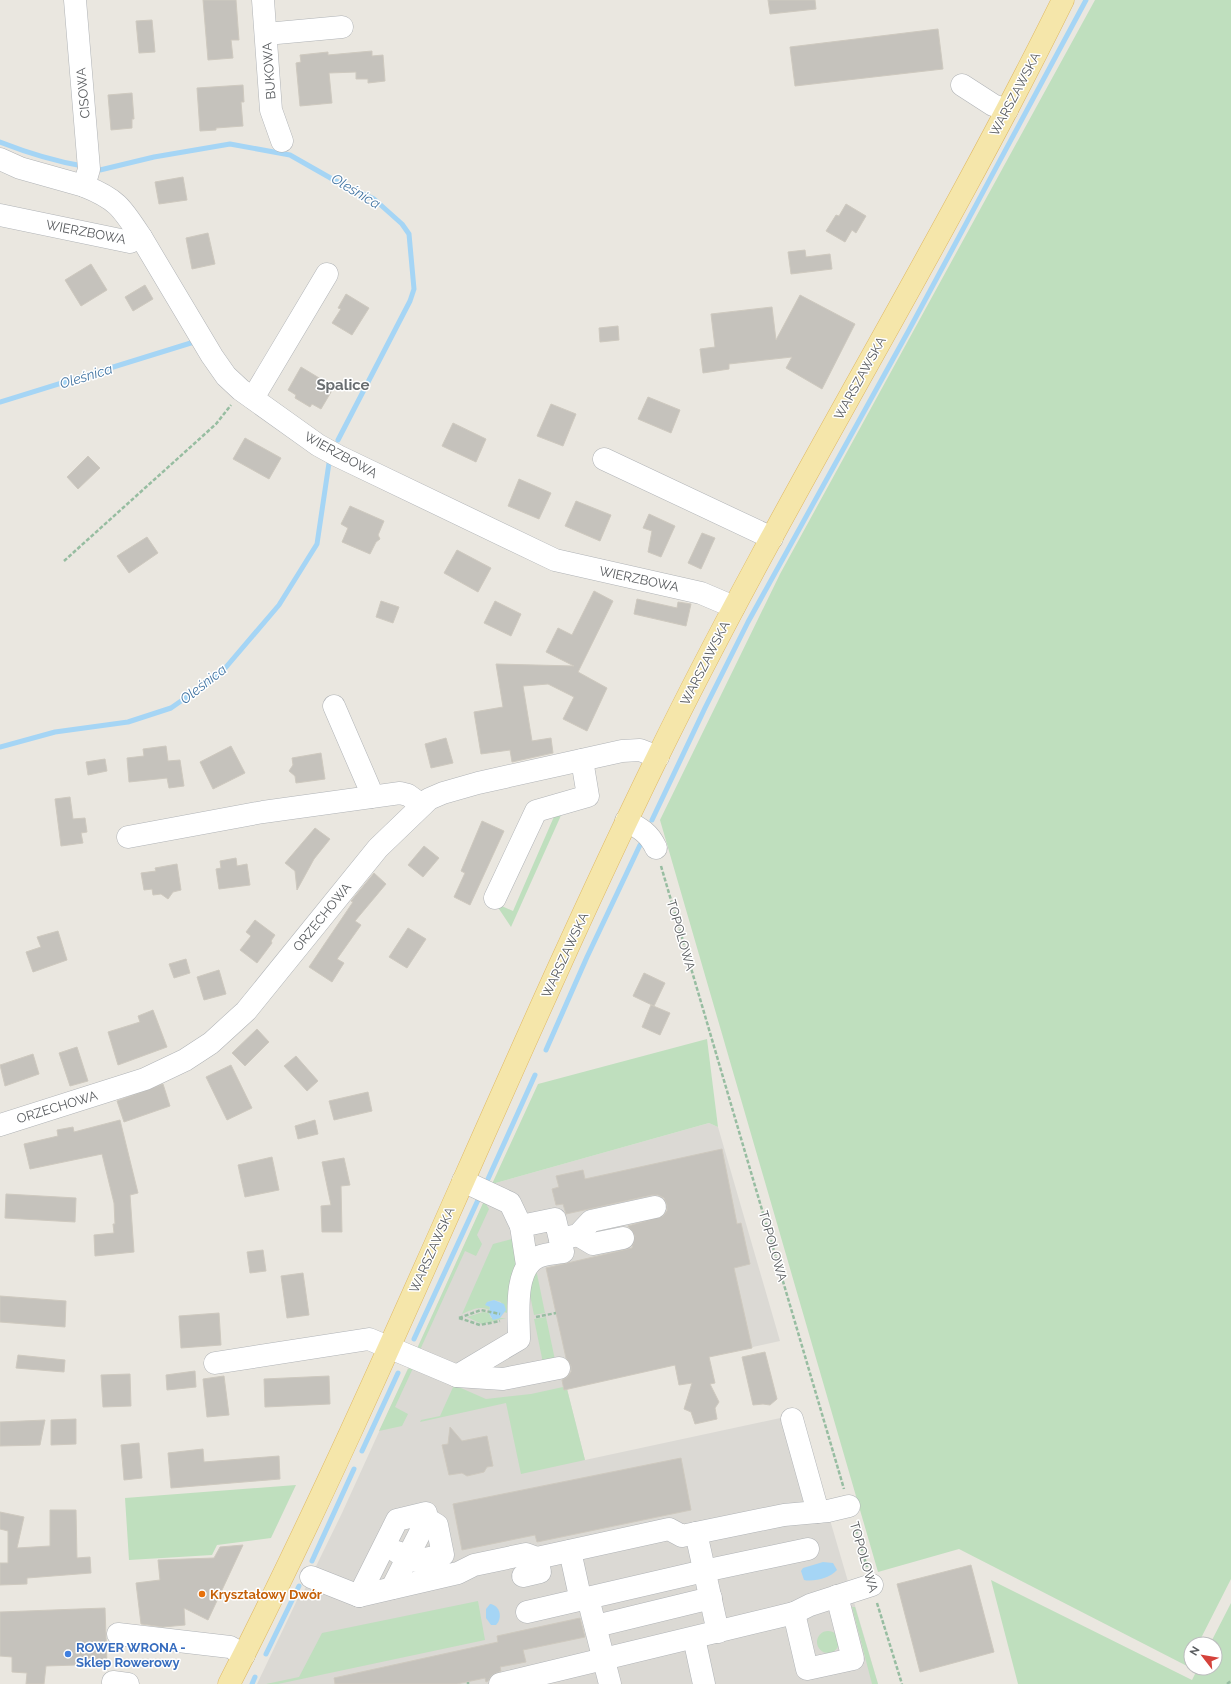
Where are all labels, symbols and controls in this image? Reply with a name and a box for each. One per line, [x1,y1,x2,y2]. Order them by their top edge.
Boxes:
street label: BUKOWA [260,42,278,100]
street label: WARSZAWSKA [987,49,1043,138]
street label: CISOWA [73,67,93,119]
water label: Oleśnica [329,170,383,212]
street label: WIERZBOWA [45,217,127,247]
street label: WARSZAWSKA [831,334,889,422]
water label: Oleśnica [58,360,114,392]
district label: Spalice [316,376,370,394]
street label: WIERZBOWA [302,429,380,481]
street label: WIERZBOWA [598,563,680,595]
street label: WARSZAWSKA [677,618,733,708]
water label: Oleśnica [177,661,229,707]
street label: ORZECHOWA [290,880,354,954]
street label: TOPOLOWA [664,898,698,973]
street label: WARSZAWSKA [539,910,591,1000]
street label: ORZECHOWA [15,1088,99,1126]
street label: WARSZAWSKA [406,1204,458,1295]
street label: TOPOLOWA [756,1209,790,1284]
street label: TOPOLOWA [847,1520,881,1595]
place label: Kryształowy Dwór [210,1587,322,1602]
marker: Kryształowy Dwór [197,1589,207,1599]
north arrow [1183,1636,1223,1676]
place label: ROWER WRONA - Sklep Rowerowy [76,1640,186,1670]
text: N [1187,1644,1203,1658]
marker: ROWER WRONA - Sklep Rowerowy [63,1649,73,1659]

